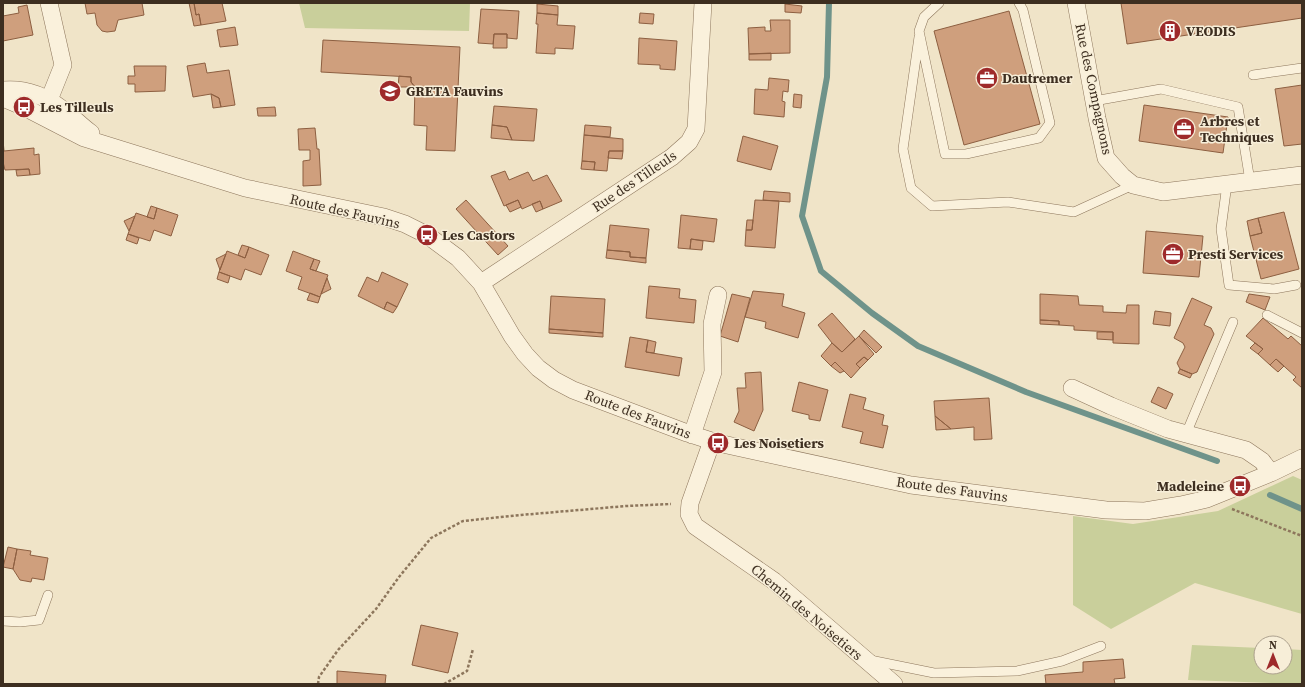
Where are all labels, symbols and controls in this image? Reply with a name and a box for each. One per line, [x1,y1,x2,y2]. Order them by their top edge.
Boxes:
building icon: VEODIS [1157,18,1183,44]
street label: Rue des Compagnons [1070,21,1118,157]
place label: VEODIS [1186,21,1236,41]
office icon: Dautremer [974,65,1000,91]
place label: Dautremer [1002,68,1073,88]
school or university icon: GRETA Fauvins [377,78,403,104]
place label: GRETA Fauvins [406,81,504,101]
bus stop icon: Les Tilleuls [11,94,37,120]
place label: Les Tilleuls [40,97,114,117]
place label: Arbres et Techniques [1200,111,1274,147]
office icon: Arbres et Techniques [1171,116,1197,142]
street label: Rue des Tilleuls [588,145,680,217]
street label: Route des Fauvins [288,189,402,233]
bus stop icon: Les Castors [414,222,440,248]
place label: Les Castors [442,225,516,245]
office icon: Presti Services [1160,241,1186,267]
place label: Presti Services [1188,244,1284,264]
street label: Route des Fauvins [582,385,694,443]
bus stop icon: Les Noisetiers [705,430,731,456]
place label: Les Noisetiers [734,433,825,453]
street label: Route des Fauvins [895,471,1009,507]
bus stop icon: Madeleine [1227,473,1253,499]
place label: Madeleine [1157,476,1224,496]
street label: Chemin des Noisetiers [747,559,867,665]
north arrow [1253,635,1293,675]
text: N [1269,638,1277,653]

